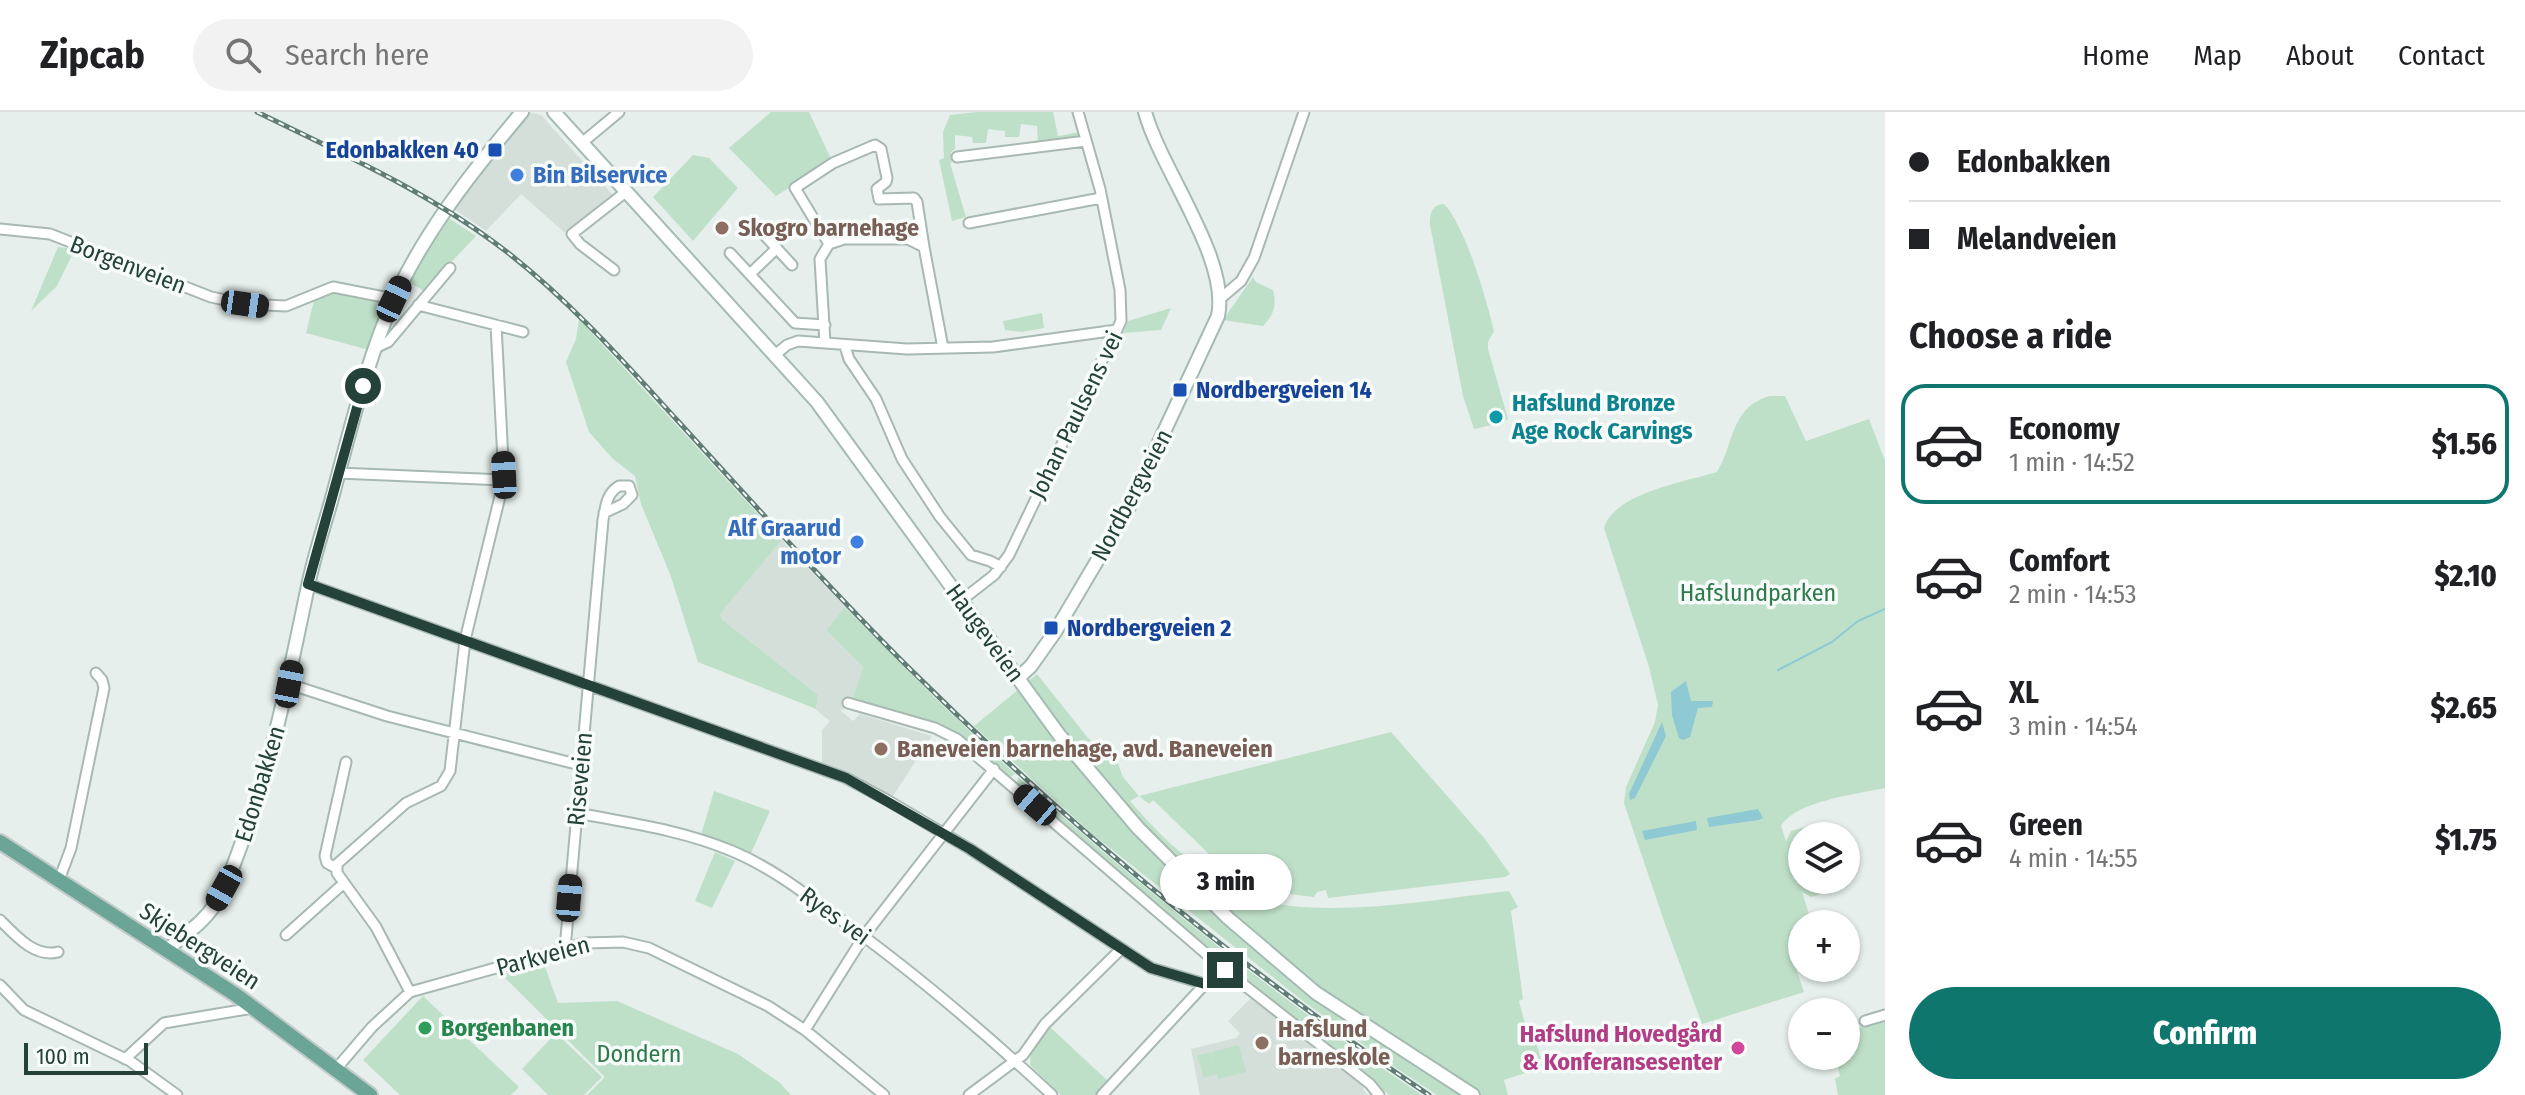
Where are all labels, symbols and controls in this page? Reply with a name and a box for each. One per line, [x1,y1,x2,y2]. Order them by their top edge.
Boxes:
search box [193,19,753,91]
text: Zipcab [40,32,145,78]
icon: search [221,33,265,77]
text: Search here [285,37,429,73]
text: Home [2082,39,2149,72]
text: Map [2193,39,2242,72]
text: About [2286,39,2354,72]
text: Contact [2398,39,2485,72]
place label: Edonbakken 40 [326,136,479,164]
marker: Edonbakken 40 [486,141,504,159]
text: Edonbakken [1957,144,2111,180]
place label: Bin Bilservice [533,161,668,189]
marker: Bin Bilservice [508,166,526,184]
place label: Skogro barnehage [738,214,919,242]
marker: Skogro barnehage [713,219,731,237]
text: Melandveien [1957,221,2117,257]
street label: Borgenveien [66,230,190,300]
car [373,272,415,326]
car [220,289,270,319]
text: Choose a ride [1909,314,2112,358]
street label: Johan Paulsens vei [1023,327,1129,503]
route start [345,368,381,404]
place label: Nordbergveien 14 [1196,376,1372,404]
marker: Nordbergveien 14 [1171,381,1189,399]
place label: Hafslund Bronze Age Rock Carvings [1511,389,1693,445]
marker: Hafslund Bronze Age Rock Carvings [1487,408,1505,426]
icon: car [1913,408,1985,480]
text: Economy [2009,411,2120,447]
street label: Nordbergveien [1086,425,1178,565]
text: $1.56 [2432,426,2497,462]
text: 1 min · 14:52 [2009,447,2135,478]
car [491,450,517,500]
place label: Alf Graarud motor [727,514,841,570]
marker: Alf Graarud motor [848,533,866,551]
icon: car [1913,540,1985,612]
text: Comfort [2009,543,2110,579]
text: $2.10 [2435,558,2497,594]
street label: Haugeveien [940,578,1030,688]
park label: Hafslundparken [1680,579,1836,607]
text: 2 min · 14:53 [2009,579,2136,610]
place label: Nordbergveien 2 [1067,614,1231,642]
marker: Nordbergveien 2 [1042,619,1060,637]
car [273,658,305,710]
icon: car [1913,672,1985,744]
text: XL [2009,675,2039,711]
text: $2.65 [2431,690,2497,726]
text: 3 min · 14:54 [2009,711,2138,742]
street label: Edonbakken [229,723,291,845]
street label: Riseveien [562,731,598,827]
place label: Baneveien barnehage, avd. Baneveien [897,735,1273,763]
marker: Baneveien barnehage, avd. Baneveien [872,740,890,758]
car [1009,780,1061,830]
icon: car [1913,804,1985,876]
text: Green [2009,807,2083,843]
map controls [1788,822,1860,1070]
button: layers [1788,822,1860,894]
text: $1.75 [2435,822,2497,858]
text: 4 min · 14:55 [2009,843,2138,874]
callout: 3 min [1159,854,1291,910]
car [202,861,246,915]
text: 3 min [1197,866,1255,897]
car [555,873,583,923]
street label: Ryes vei [794,881,876,951]
street label: Skjebergveien [135,897,265,995]
button: + [1788,910,1860,982]
street label: Parkveien [493,930,593,982]
route end [1207,952,1243,988]
button: Confirm [1909,987,2501,1079]
button: − [1788,998,1860,1070]
place label: Borgenbanen [441,1014,574,1042]
place label: Hafslund barneskole [1278,1015,1390,1071]
marker: Borgenbanen [416,1019,434,1037]
place label: Hafslund Hovedgård & Konferansesenter [1520,1020,1722,1076]
marker: Hafslund barneskole [1253,1034,1271,1052]
scale bar [24,1039,148,1075]
marker: Hafslund Hovedgård & Konferansesenter [1729,1039,1747,1057]
park label: Dondern [597,1040,681,1068]
text: 100 m [36,1043,90,1070]

